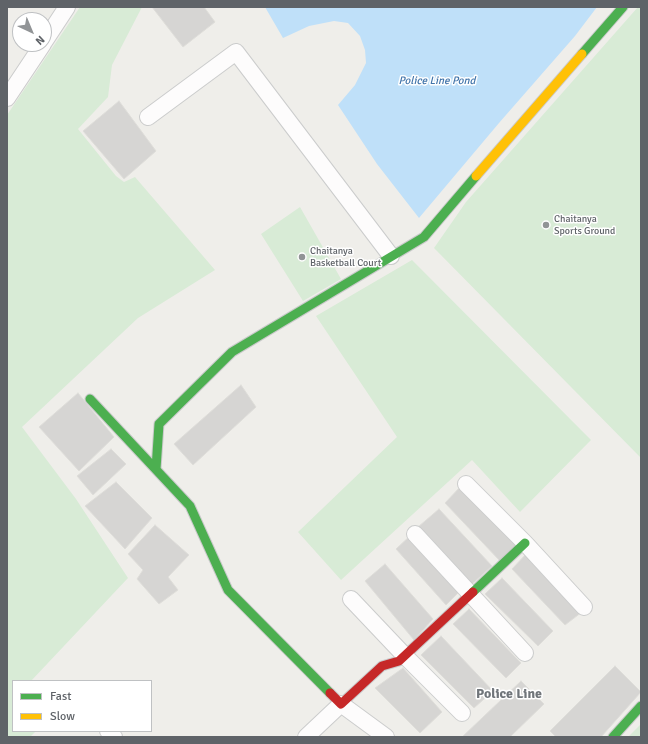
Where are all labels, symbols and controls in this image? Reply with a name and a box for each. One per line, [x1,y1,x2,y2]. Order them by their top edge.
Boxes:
north arrow [12,12,52,52]
text: N [33,33,47,48]
water label: Police Line Pond [399,74,475,88]
place label: Chaitanya Sports Ground [554,213,615,236]
marker: Chaitanya Sports Ground [541,220,551,230]
place label: Chaitanya Basketball Court [310,245,381,268]
marker: Chaitanya Basketball Court [297,252,307,262]
legend [12,680,152,732]
district label: Police Line [476,686,542,702]
text: Fast [50,689,71,704]
text: Slow [50,709,75,724]

